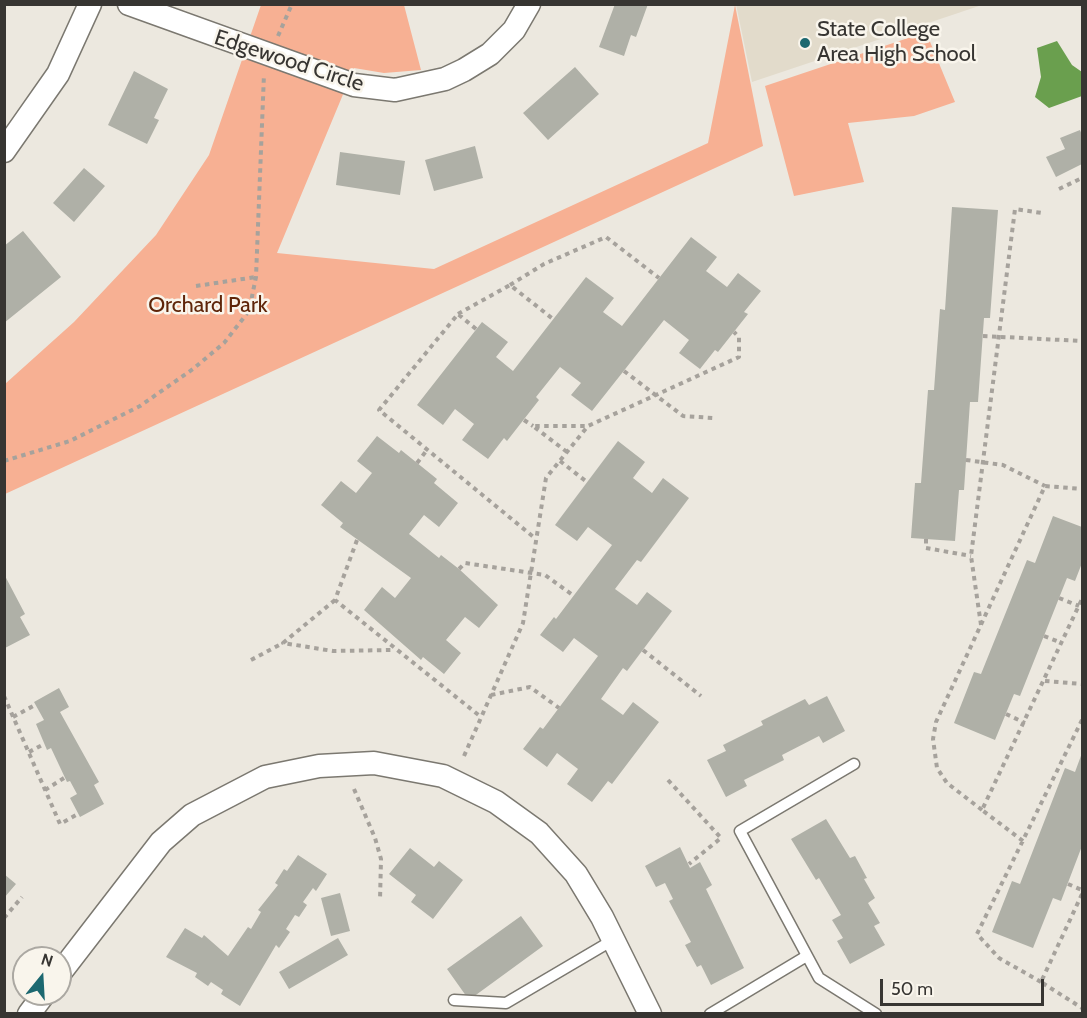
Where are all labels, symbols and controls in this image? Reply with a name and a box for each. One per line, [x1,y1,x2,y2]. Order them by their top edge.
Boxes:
place label: State College Area High School [817,17,976,68]
street label: Edgewood Circle [211,24,367,98]
marker: State College Area High School [798,36,812,50]
park label: Orchard Park [148,293,268,319]
north arrow [12,946,72,1006]
text: N [39,950,55,971]
scale bar [883,967,1046,1005]
text: 50 m [891,978,933,1000]

